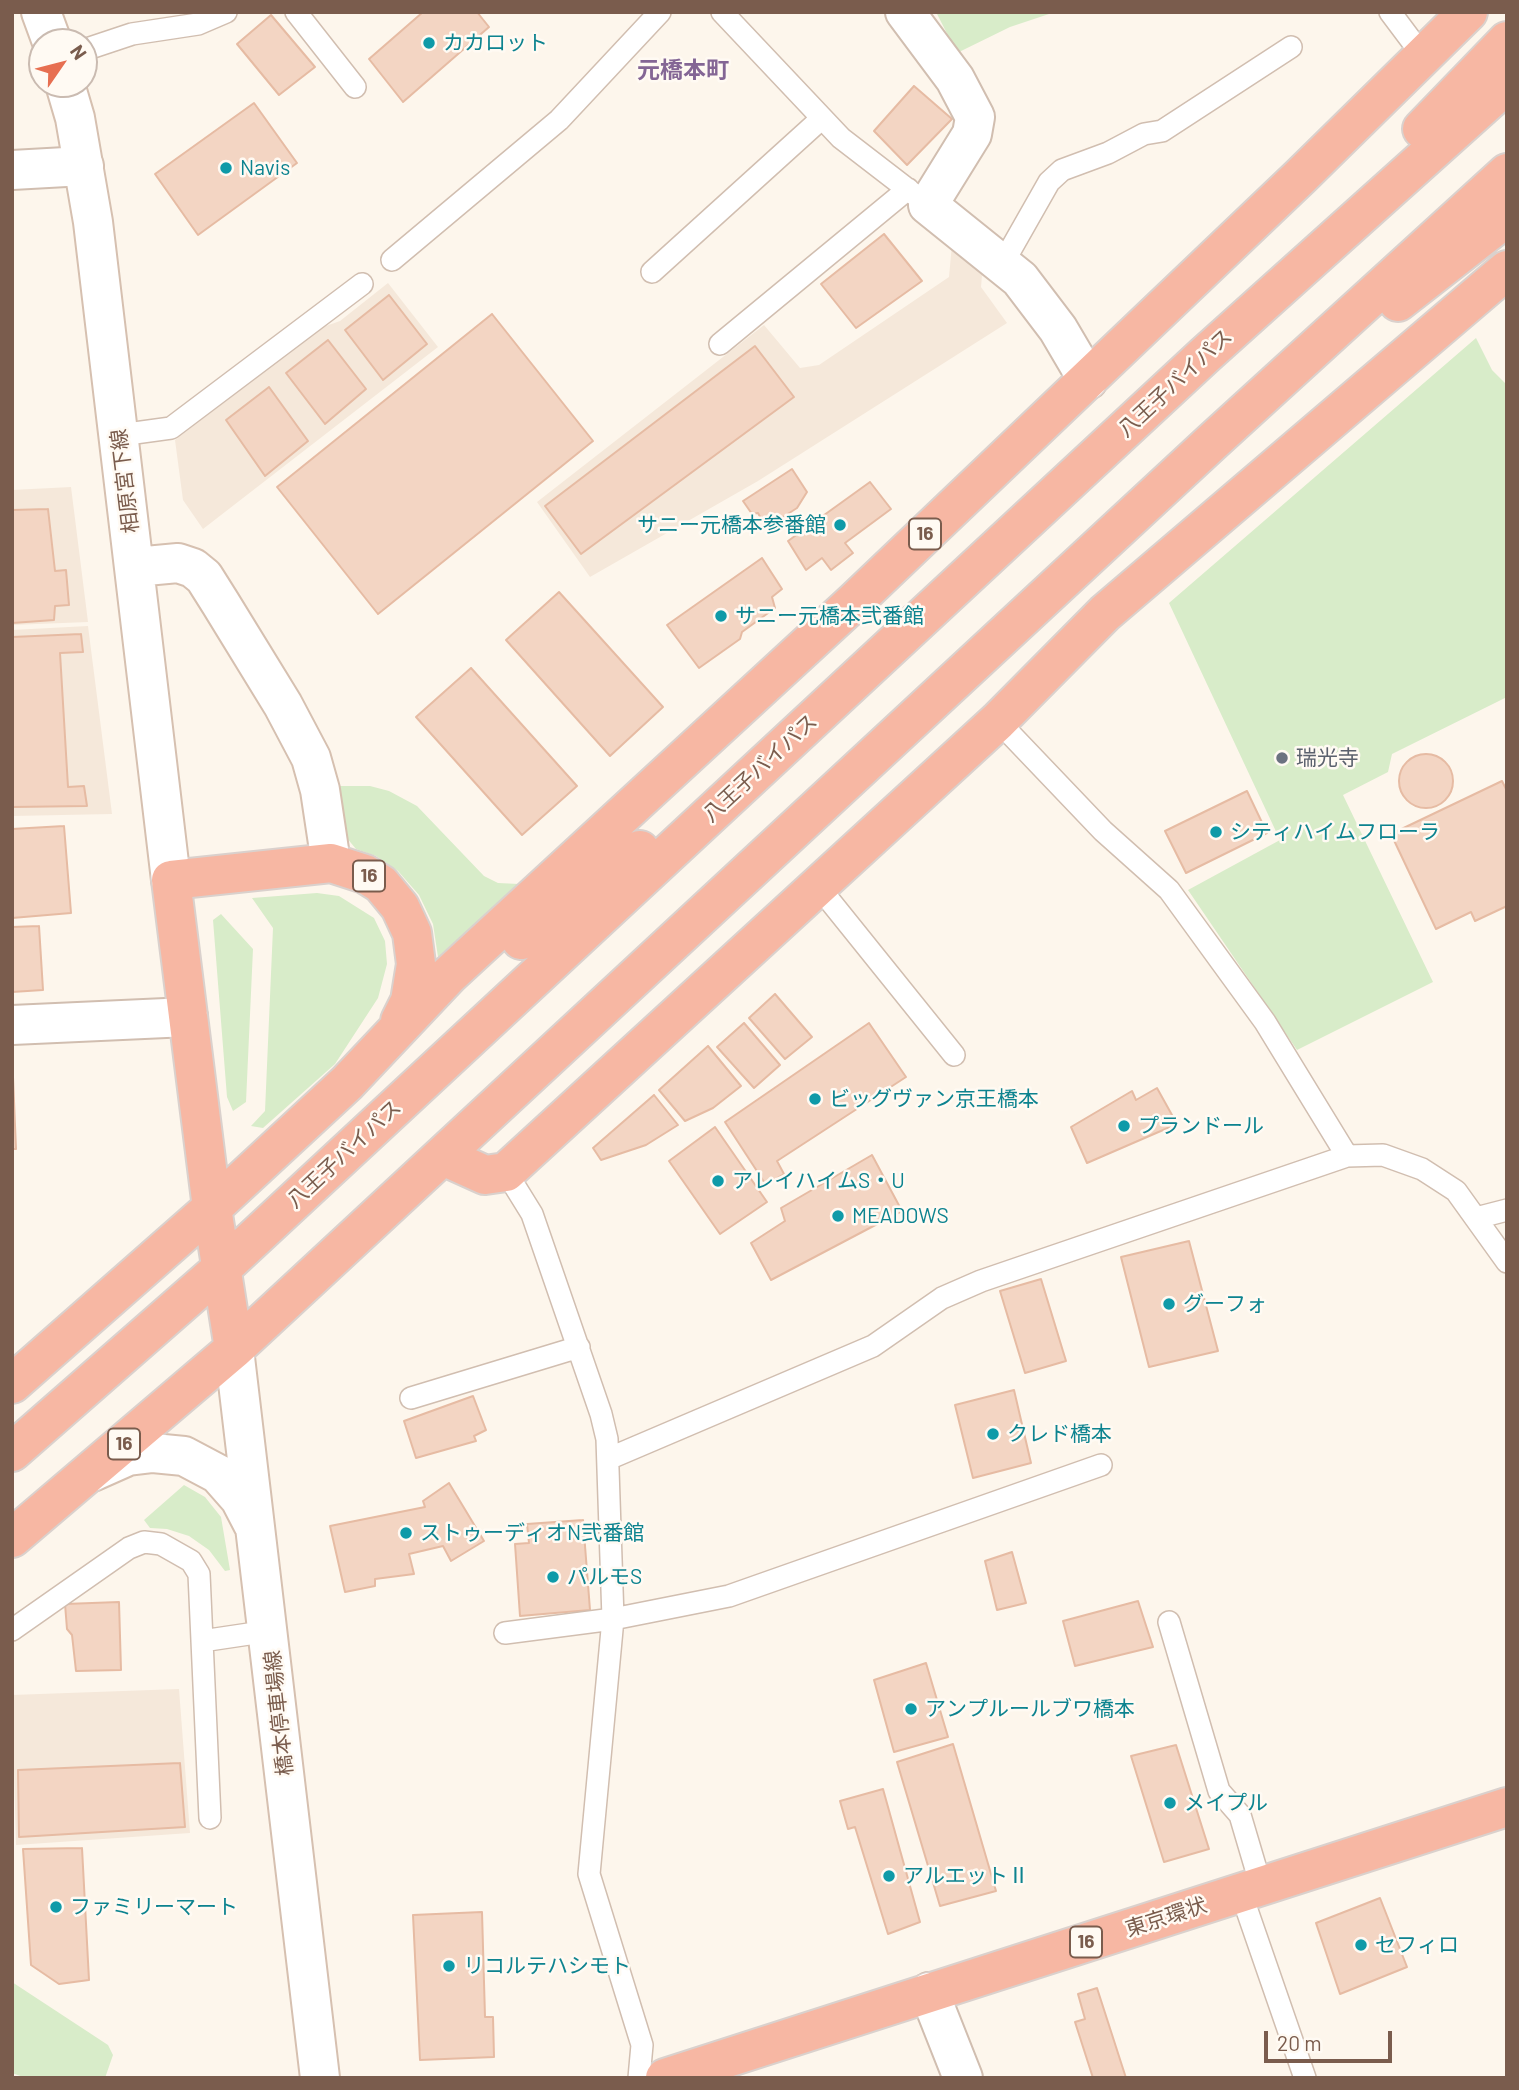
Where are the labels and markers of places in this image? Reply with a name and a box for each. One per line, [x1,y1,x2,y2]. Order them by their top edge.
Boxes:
place label: カカロット [443,30,548,56]
marker: カカロット [421,35,437,51]
place label: Navis [240,155,290,181]
marker: Navis [218,160,234,176]
place label: サニー元橋本参番館 [637,512,826,538]
marker: サニー元橋本参番館 [832,517,848,533]
place label: サニー元橋本弐番館 [735,603,924,629]
marker: サニー元橋本弐番館 [713,608,729,624]
place label: 瑞光寺 [1296,745,1359,771]
marker: 瑞光寺 [1274,750,1290,766]
place label: シティハイムフローラ [1230,819,1440,845]
marker: シティハイムフローラ [1208,824,1224,840]
place label: ビッグヴァン京王橋本 [829,1086,1039,1112]
marker: ビッグヴァン京王橋本 [807,1091,823,1107]
place label: プランドール [1138,1113,1264,1139]
marker: プランドール [1116,1118,1132,1134]
place label: アレイハイムS・U [732,1168,905,1194]
marker: アレイハイムS・U [710,1173,726,1189]
place label: MEADOWS [852,1203,949,1229]
marker: MEADOWS [830,1208,846,1224]
place label: グーフォ [1183,1291,1267,1317]
marker: グーフォ [1161,1296,1177,1312]
place label: クレド橋本 [1007,1421,1112,1447]
marker: クレド橋本 [985,1426,1001,1442]
place label: ストゥーディオN弐番館 [420,1520,644,1546]
marker: ストゥーディオN弐番館 [398,1525,414,1541]
place label: パルモS [567,1564,642,1590]
marker: パルモS [545,1569,561,1585]
place label: アンプルールブワ橋本 [925,1696,1135,1722]
marker: アンプルールブワ橋本 [903,1701,919,1717]
place label: メイプル [1184,1790,1268,1816]
marker: メイプル [1162,1795,1178,1811]
place label: アルエットⅡ [903,1863,1029,1889]
marker: アルエットⅡ [881,1868,897,1884]
place label: ファミリーマート [70,1894,238,1920]
marker: ファミリーマート [48,1899,64,1915]
place label: セフィロ [1375,1932,1459,1958]
marker: セフィロ [1353,1937,1369,1953]
place label: リコルテハシモト [463,1953,631,1979]
marker: リコルテハシモト [441,1958,457,1974]

